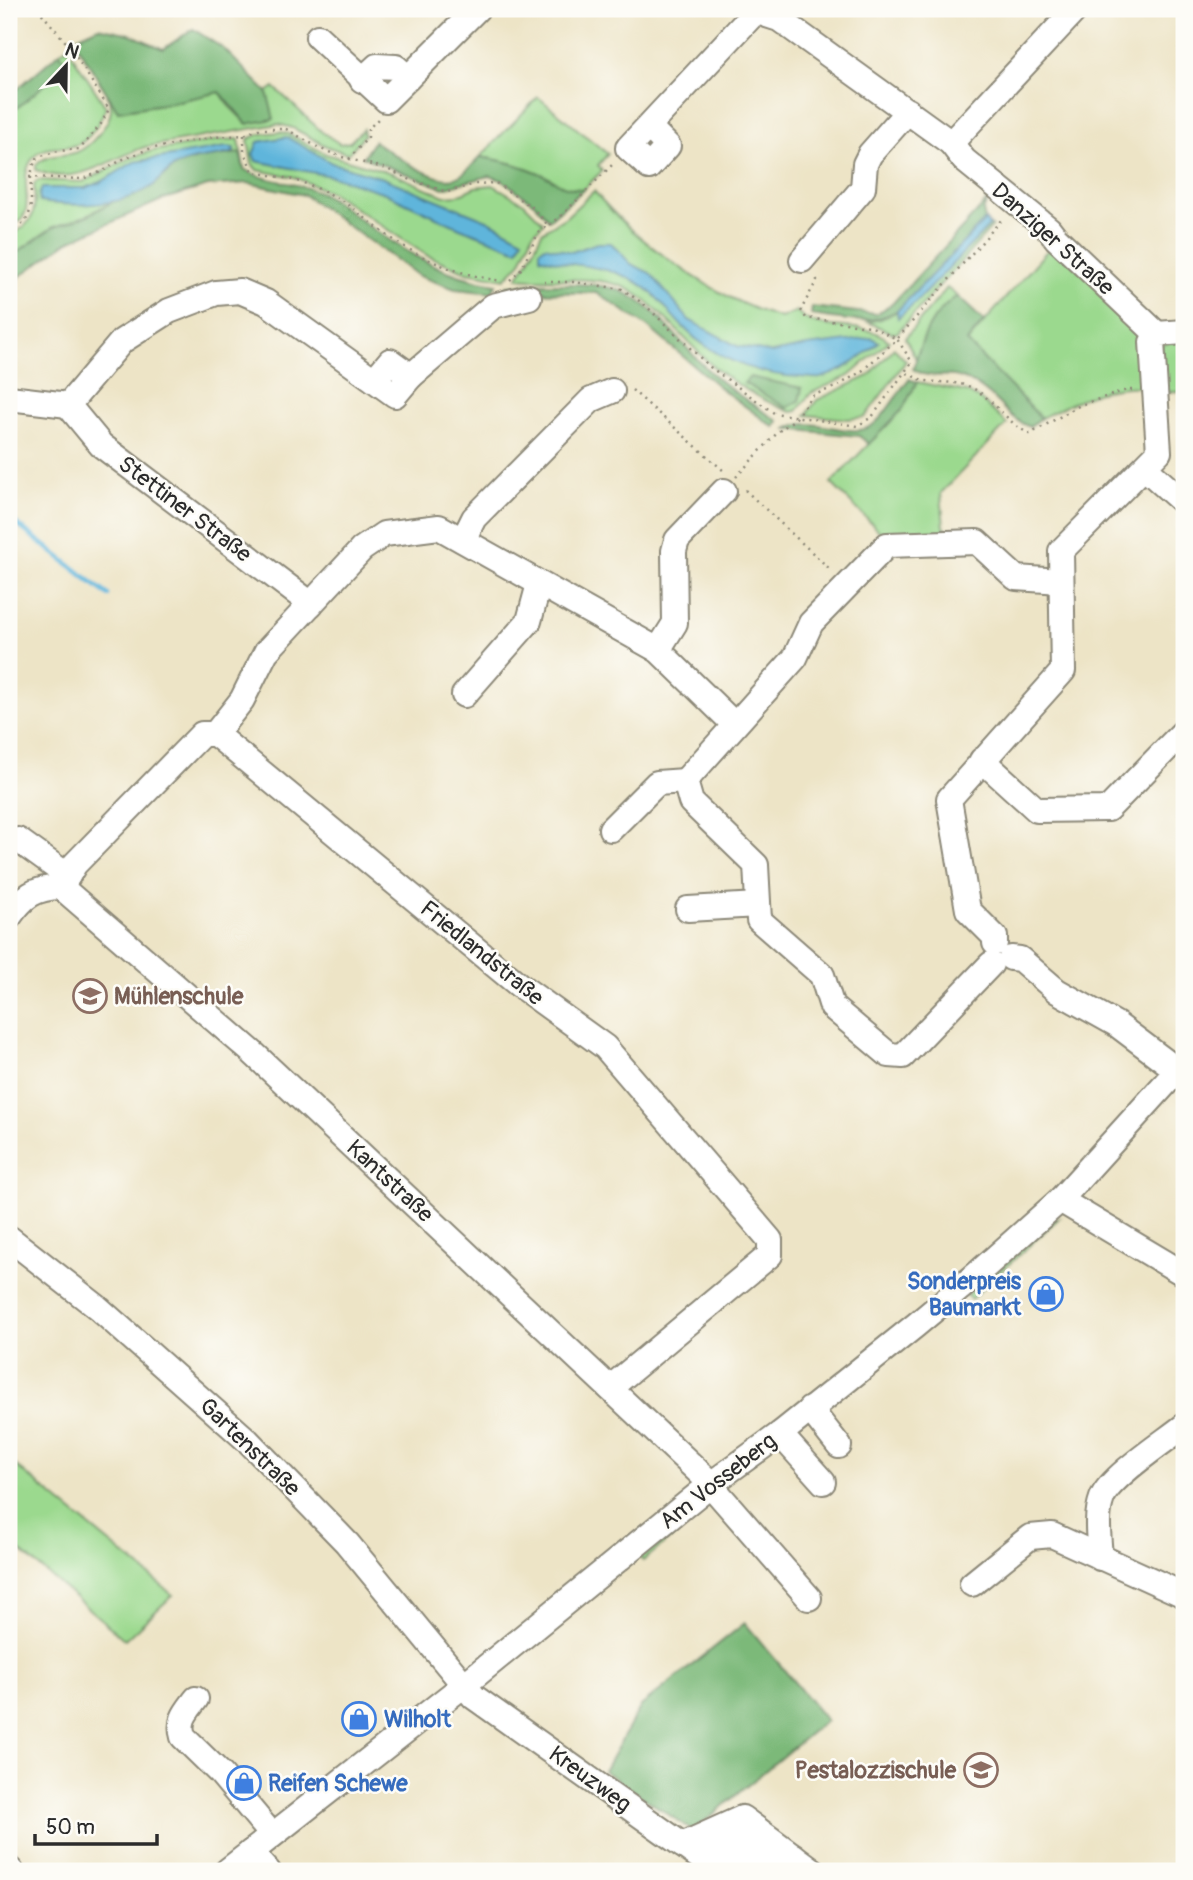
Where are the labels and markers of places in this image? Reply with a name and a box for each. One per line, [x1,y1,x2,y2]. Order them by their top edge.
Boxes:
school or university icon: Mühlenschule [71,977,109,1015]
place label: Mühlenschule [114,982,244,1011]
place label: Sonderpreis Baumarkt [907,1267,1022,1322]
shop icon: Sonderpreis Baumarkt [1027,1275,1065,1313]
shop icon: Wilholt [340,1700,378,1738]
place label: Wilholt [384,1705,452,1734]
school or university icon: Pestalozzischule [962,1751,1000,1789]
place label: Pestalozzischule [795,1756,957,1785]
shop icon: Reifen Schewe [225,1764,263,1802]
place label: Reifen Schewe [268,1769,408,1798]

